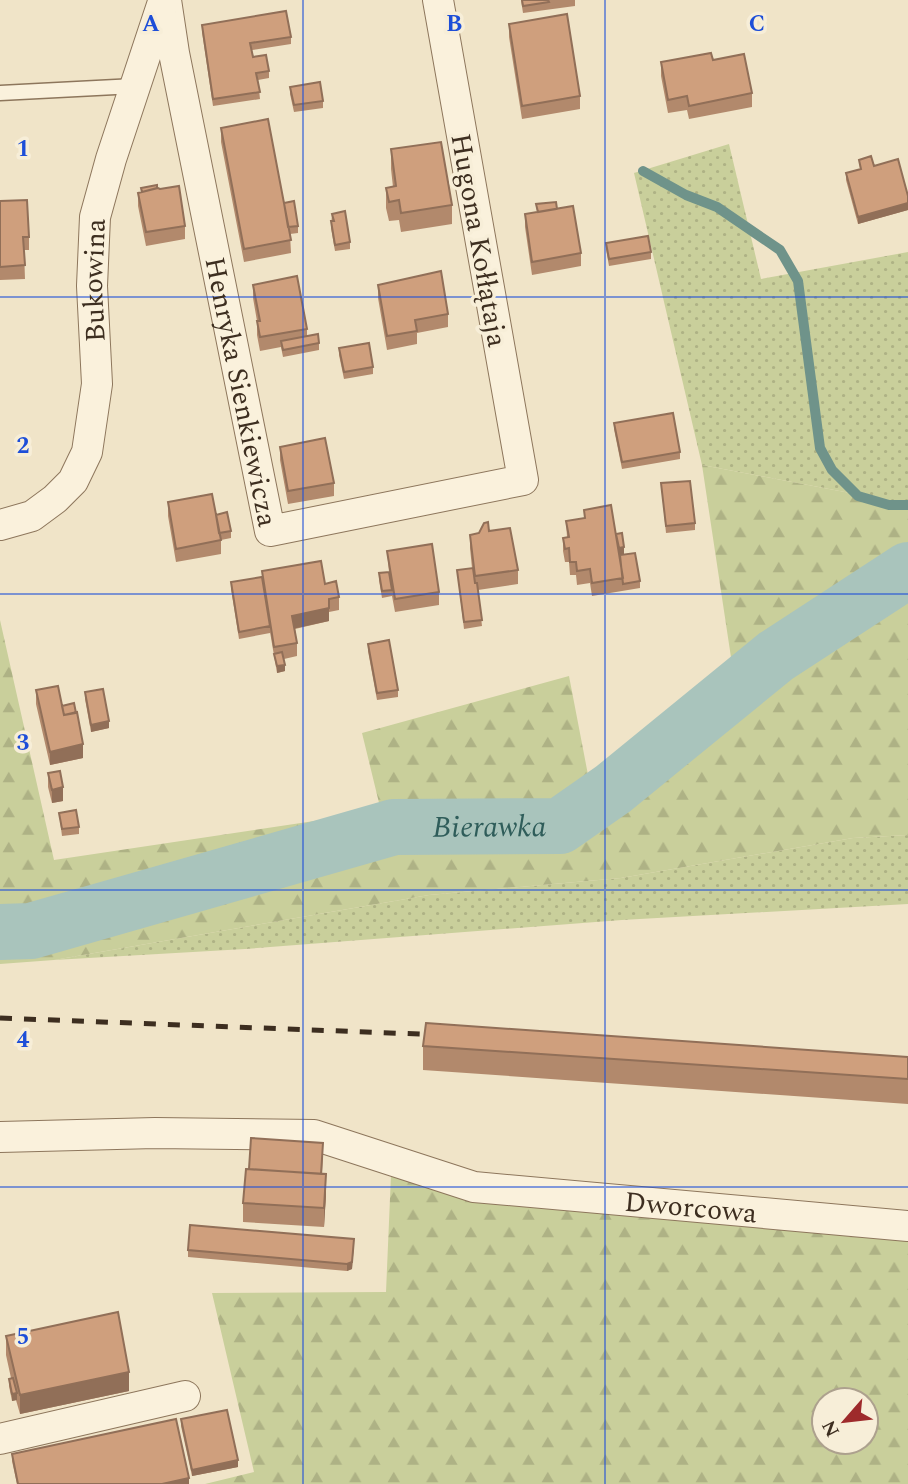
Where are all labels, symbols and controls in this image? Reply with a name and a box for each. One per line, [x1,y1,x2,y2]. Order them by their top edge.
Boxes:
text: A [142,7,160,42]
text: B [446,7,462,42]
text: C [749,7,765,42]
street label: Hugona Kołłątaja [439,130,519,351]
text: 1 [17,132,29,167]
street label: Bukowina [72,217,118,343]
street label: Henryka Sienkiewicza [192,253,289,531]
text: 2 [17,429,30,464]
text: 3 [17,726,30,761]
water label: Bierawka [432,804,546,851]
text: 4 [17,1023,30,1058]
street label: Dworcowa [623,1181,759,1235]
text: 5 [17,1320,29,1355]
north arrow [810,1386,880,1456]
text: N [815,1415,848,1442]

